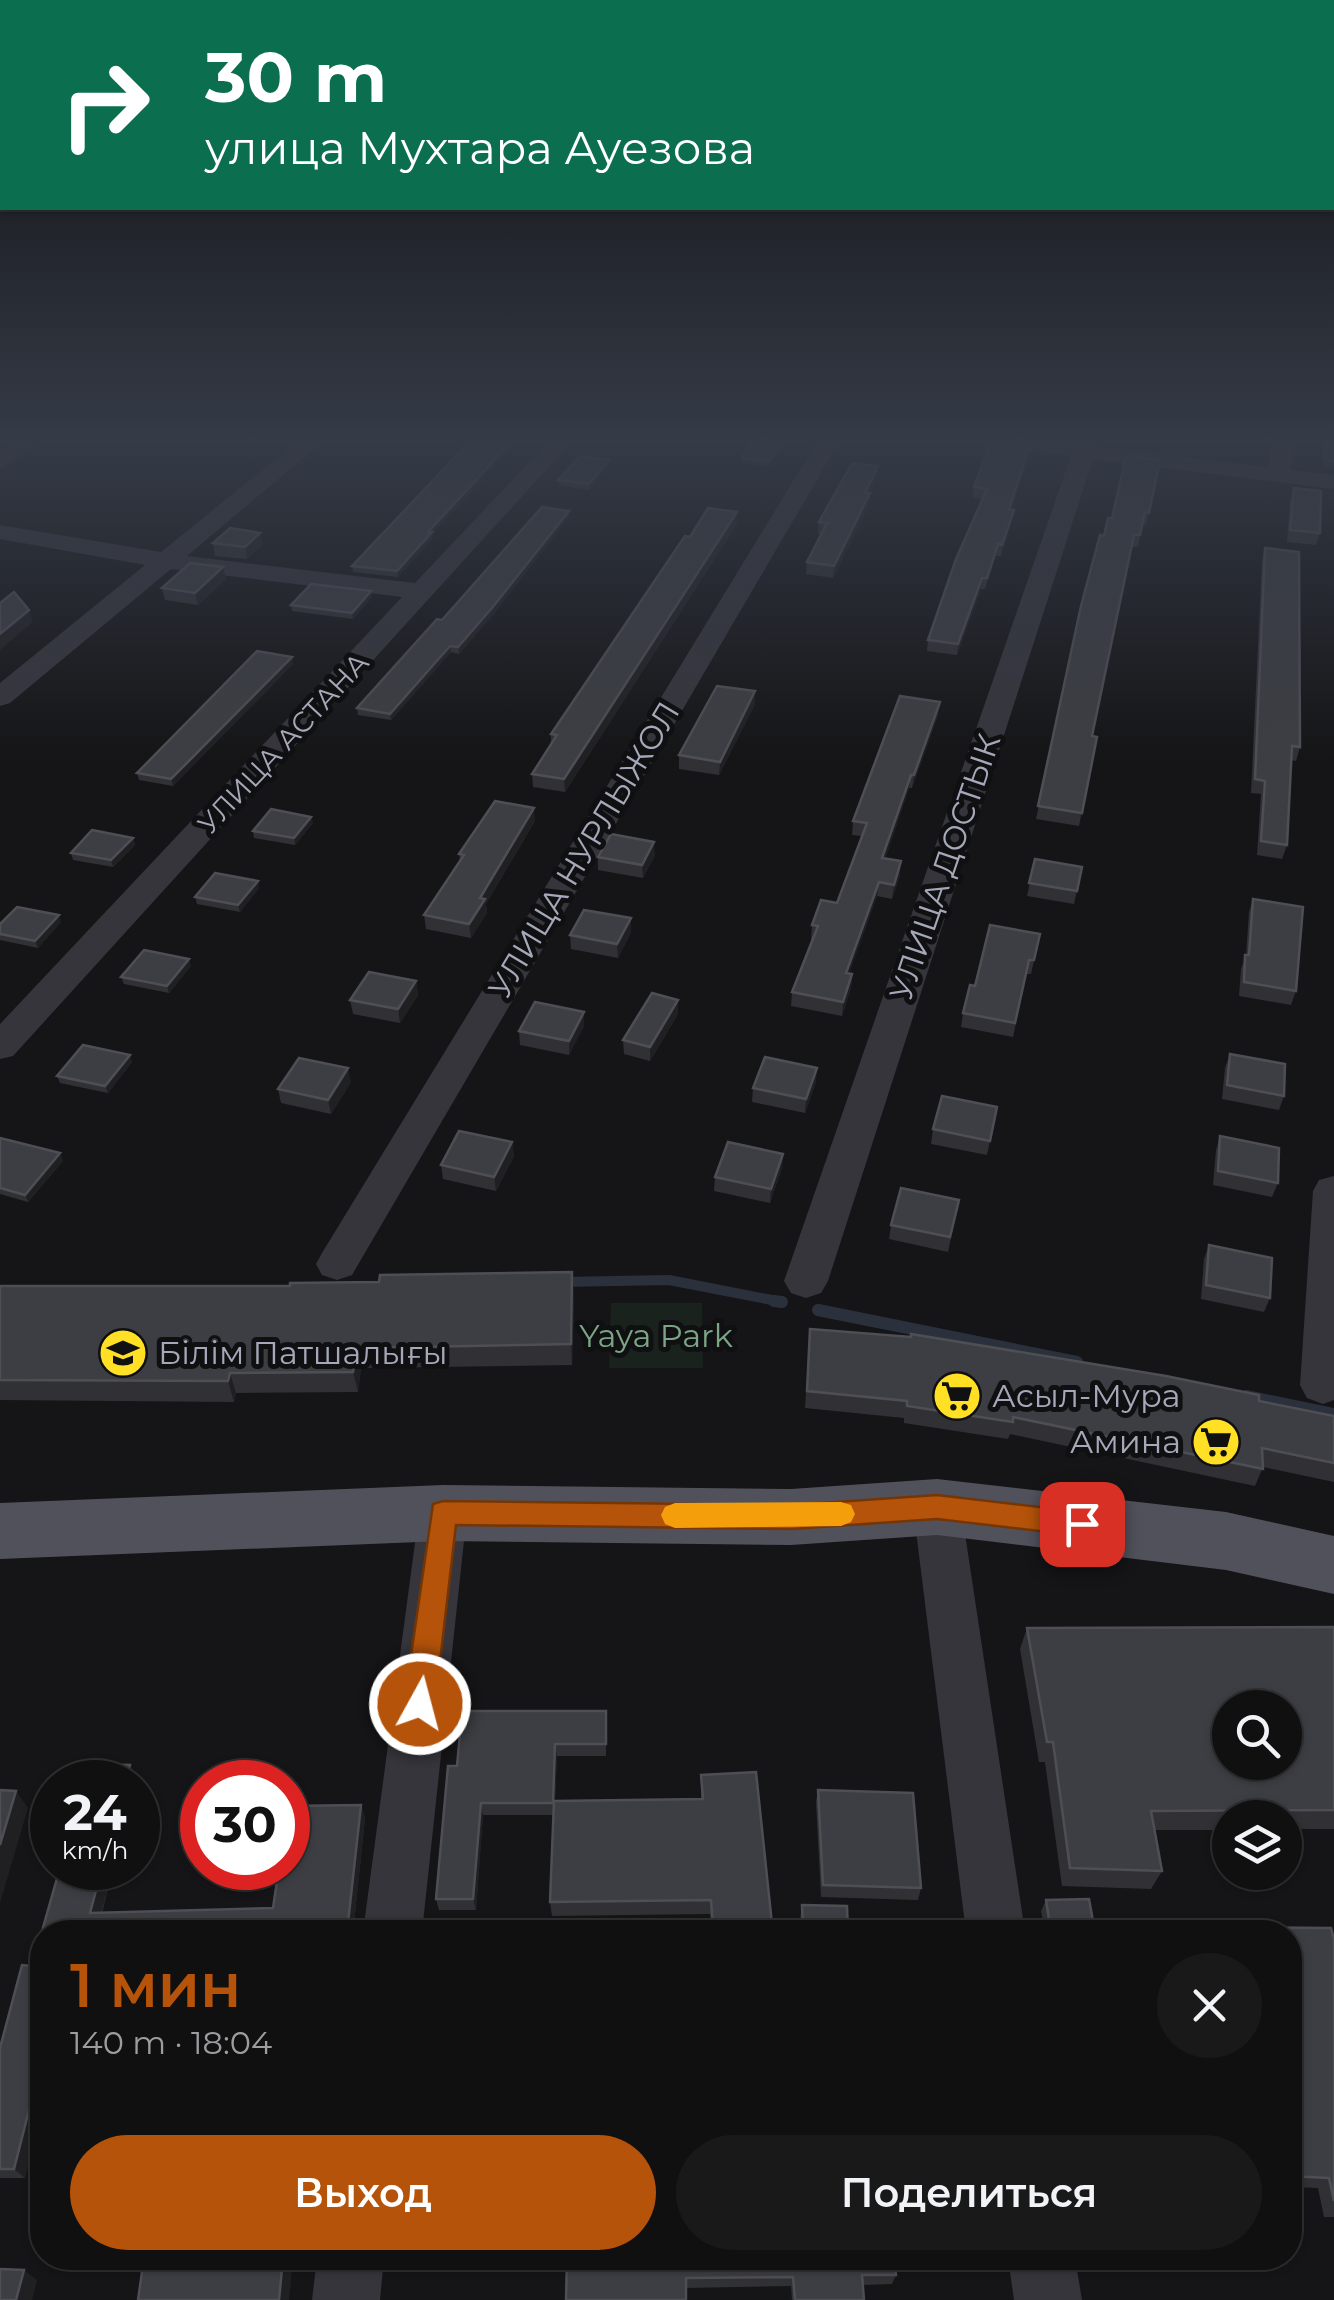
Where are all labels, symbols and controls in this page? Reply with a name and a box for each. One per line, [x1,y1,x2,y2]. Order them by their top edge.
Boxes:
text: 30 m [205,34,387,120]
icon: right [40,40,170,170]
text: улица Мухтара Ауезова [205,120,755,175]
street label: УЛИЦА АСТАНА [190,645,376,841]
street label: УЛИЦА НУРЛЫЖОЛ [480,695,688,1005]
street label: УЛИЦА ДОСТЫК [881,729,1008,1005]
park label: Yaya Park [579,1316,733,1355]
school or university icon: Білім Патшалығы [97,1327,149,1379]
place label: Білім Патшалығы [158,1333,448,1372]
supermarket icon: Асыл-Мура [931,1370,983,1422]
place label: Асыл-Мура [992,1376,1180,1415]
supermarket icon: Амина [1190,1416,1242,1468]
place label: Амина [1070,1422,1181,1461]
pin [1040,1482,1125,1567]
icon: arrive [1055,1497,1110,1552]
position arrow [368,1652,472,1756]
map controls [1212,1690,1302,1890]
button: search [1212,1690,1302,1780]
speed limit sign: 30 [180,1760,310,1890]
text: 24 [63,1782,127,1843]
button: layers [1212,1800,1302,1890]
text: km/h [62,1835,128,1865]
text: 1 мин [70,1949,241,2022]
button: close [1157,1953,1262,2058]
text: 140 m · 18:04 [70,2023,272,2062]
button: Выход [70,2135,656,2250]
button: Поделиться [676,2135,1262,2250]

